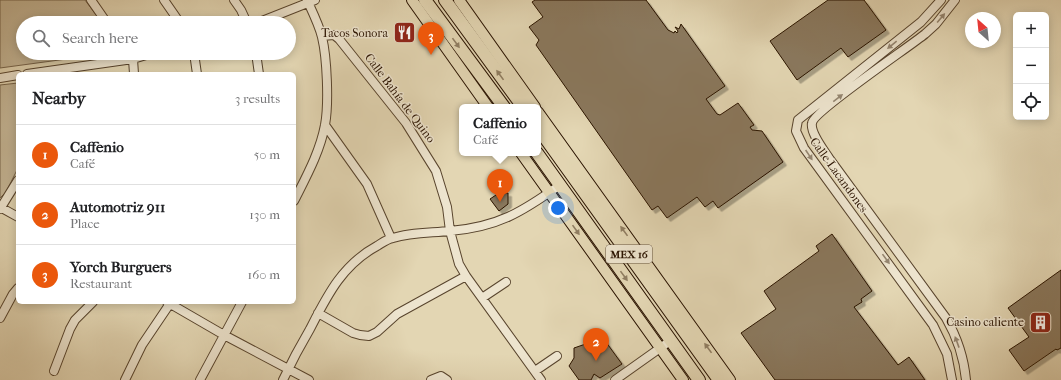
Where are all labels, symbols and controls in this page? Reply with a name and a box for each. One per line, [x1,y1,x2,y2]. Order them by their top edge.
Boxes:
north arrow [965,12,1001,48]
map controls [1013,12,1049,120]
button: + [1013,12,1049,48]
one-way arrow [936,13,945,24]
search box [16,16,296,60]
restaurant icon: Tacos Sonora [391,20,417,46]
pin: 3 [418,22,444,55]
place label: Tacos Sonora [321,26,388,40]
icon: search [30,27,52,49]
text: Search here [62,29,138,47]
one-way arrow [452,37,460,48]
one-way arrow [887,41,898,50]
button: − [1013,48,1049,84]
street label: Calle Bahía de Quino [362,51,438,145]
one-way arrow [496,70,504,81]
button: locate [1013,84,1049,120]
text: Nearby [32,88,86,108]
text: 3 results [235,91,280,106]
one-way arrow [833,94,844,102]
popup [459,104,541,156]
text: Caffenio [473,114,527,132]
text: Café [473,132,498,147]
street label: Calle Lacandones [807,135,871,216]
text: Caffenio [70,138,124,156]
text: 1 [43,147,47,162]
text: 50 m [254,147,280,162]
one-way arrow [805,149,812,161]
text: Café [70,156,95,171]
pin: 1 [487,169,513,202]
text: Automotriz 911 [70,198,165,216]
your location [548,198,568,218]
text: 2 [42,207,48,222]
text: 130 m [249,207,280,222]
text: Place [70,216,100,231]
one-way arrow [572,225,580,236]
one-way arrow [620,226,628,237]
road number: MEX 16 [606,245,652,263]
one-way arrow [882,254,890,265]
text: Yorch Burguers [70,258,171,276]
text: 3 [42,267,48,282]
text: 160 m [248,267,280,282]
one-way arrow [620,271,629,282]
text: Restaurant [70,276,132,291]
building icon: Casino caliente [1027,309,1053,335]
place label: Casino caliente [946,315,1024,329]
pin: 2 [583,328,609,361]
one-way arrow [954,336,960,348]
one-way arrow [703,343,712,354]

